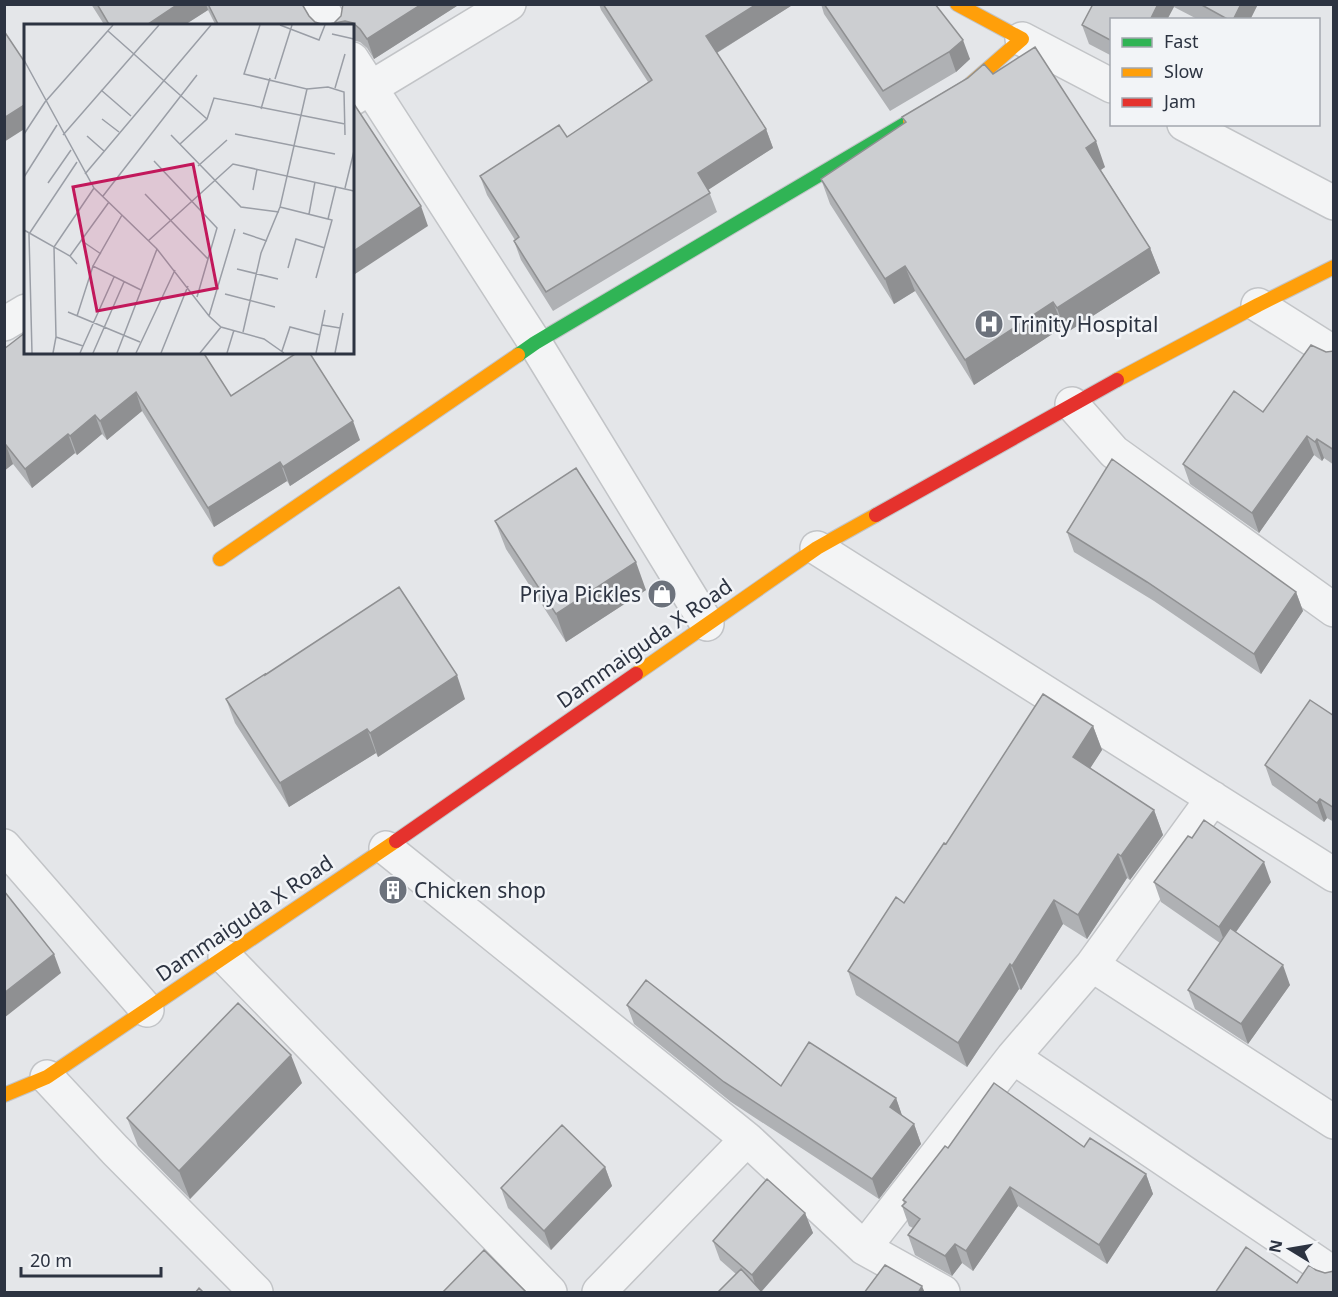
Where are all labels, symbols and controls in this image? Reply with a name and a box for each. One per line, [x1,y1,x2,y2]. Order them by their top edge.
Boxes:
legend [1110,18,1320,126]
inset map [24,24,354,354]
text: Fast [1164,29,1199,53]
text: Slow [1164,59,1203,83]
text: Jam [1162,89,1196,113]
hospital icon: Trinity Hospital [973,308,1005,340]
place label: Trinity Hospital [1010,310,1158,338]
street label: Dammaiguda X Road [551,572,737,714]
shop icon: Priya Pickles [646,578,678,610]
place label: Priya Pickles [520,580,641,608]
street label: Dammaiguda X Road [150,848,338,988]
building icon: Chicken shop [377,874,409,906]
place label: Chicken shop [414,876,546,904]
north arrow [1260,1219,1320,1279]
text: N [1263,1238,1287,1255]
scale bar [21,1240,160,1278]
text: 20 m [30,1248,72,1272]

